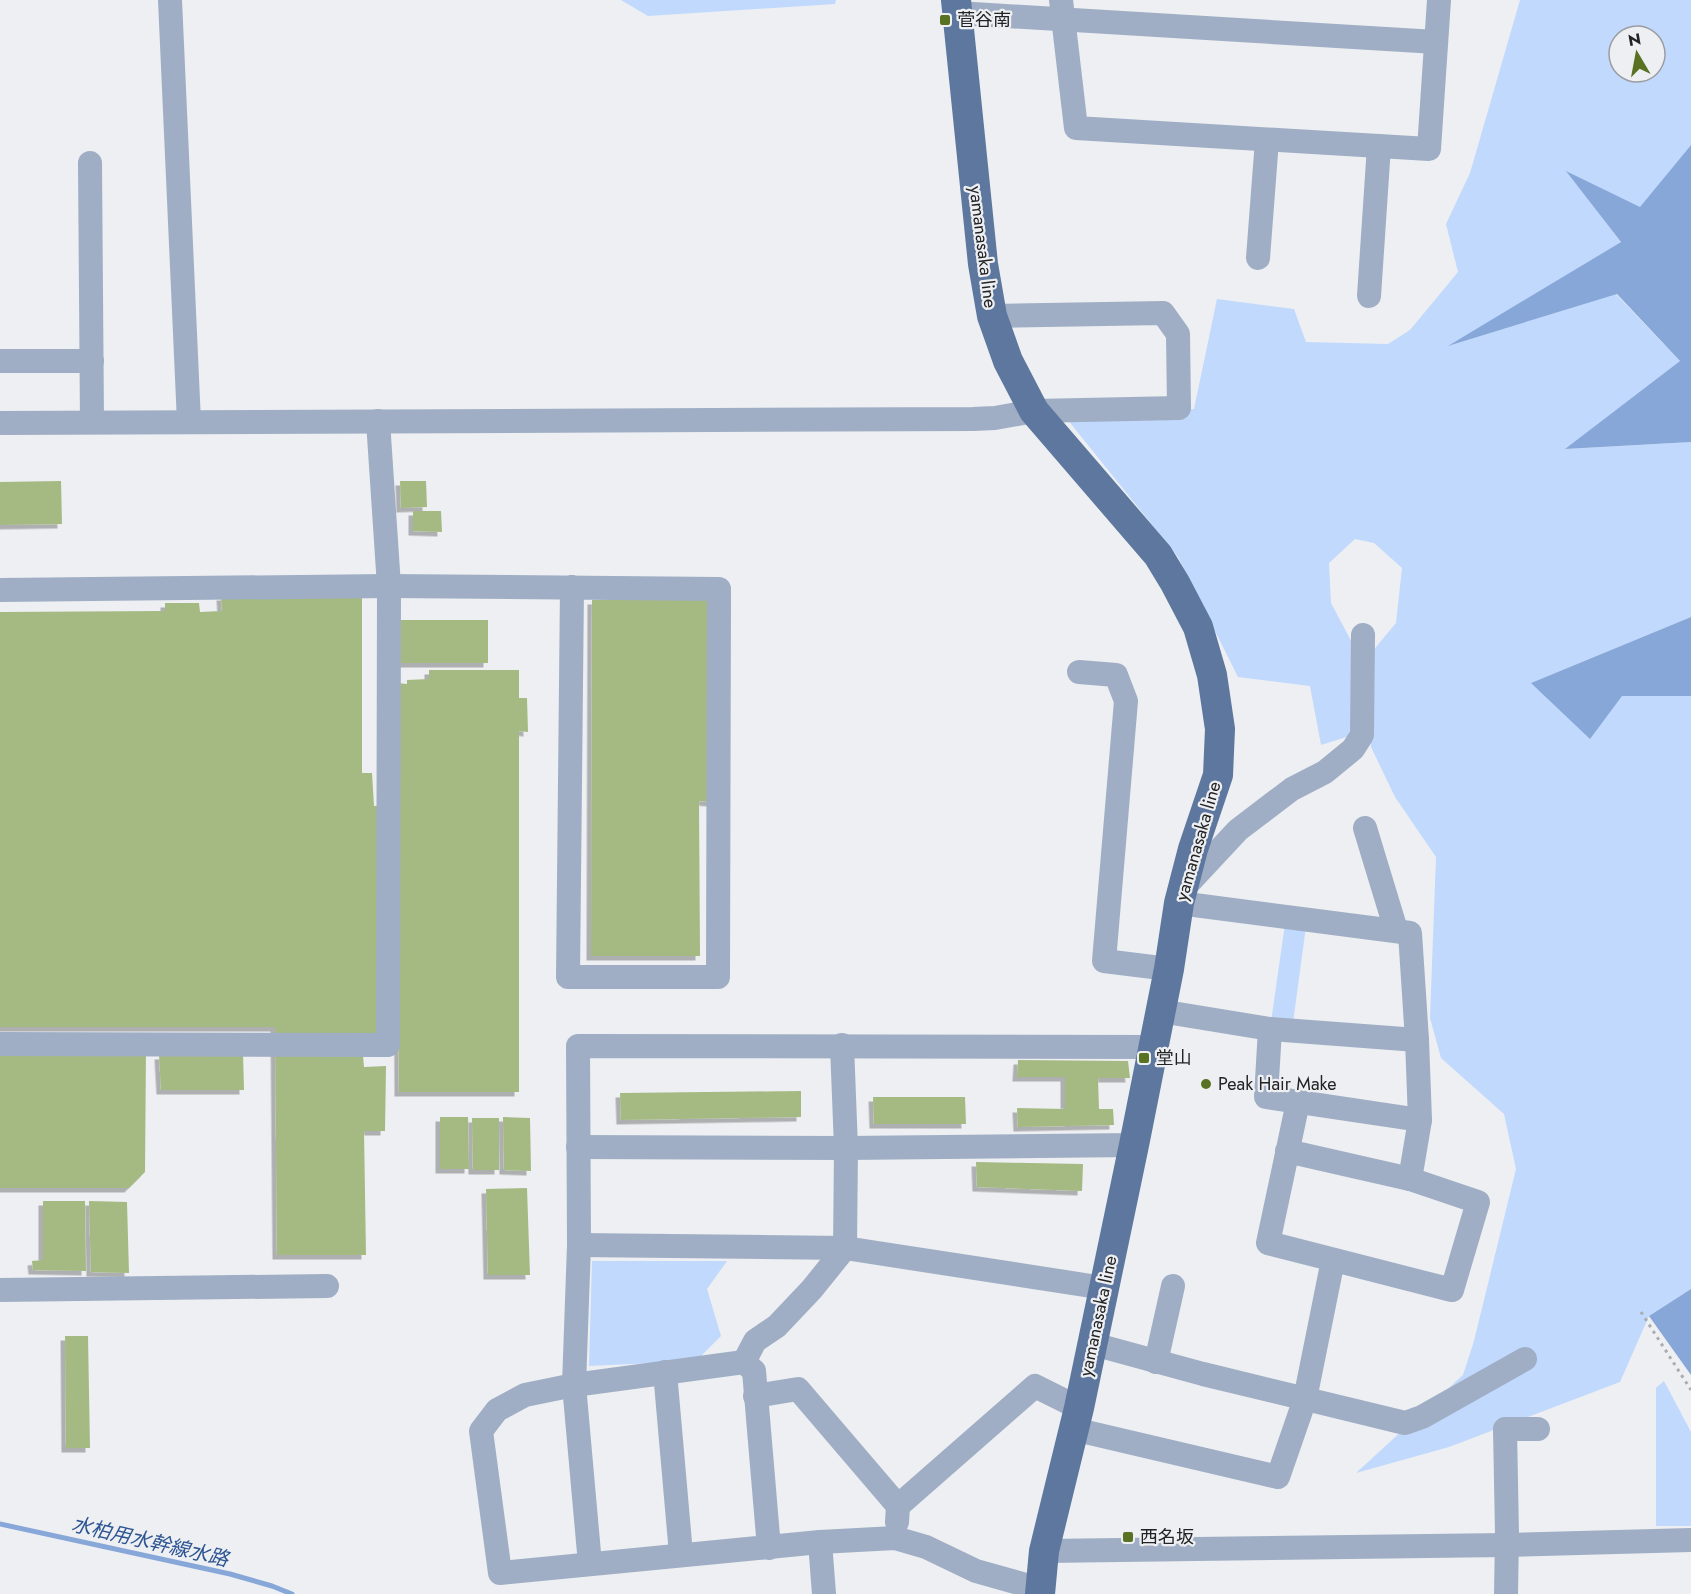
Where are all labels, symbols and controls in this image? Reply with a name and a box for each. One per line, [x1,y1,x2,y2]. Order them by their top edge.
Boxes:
place label: 菅谷南 [957,7,1011,33]
marker: 菅谷南 [938,13,952,27]
north arrow [1607,24,1667,84]
text: N [1626,27,1643,52]
street label: yamanasaka line [963,184,1003,310]
street label: yamanasaka line [1169,778,1227,904]
place label: 堂山 [1156,1045,1192,1071]
marker: 堂山 [1137,1051,1151,1065]
place label: Peak Hair Make [1218,1071,1337,1097]
marker: Peak Hair Make [1199,1077,1213,1091]
street label: yamanasaka line [1073,1253,1123,1379]
water label: 水柏用水幹線水路 [69,1510,233,1575]
place label: 西名坂 [1140,1524,1194,1550]
marker: 西名坂 [1121,1530,1135,1544]

